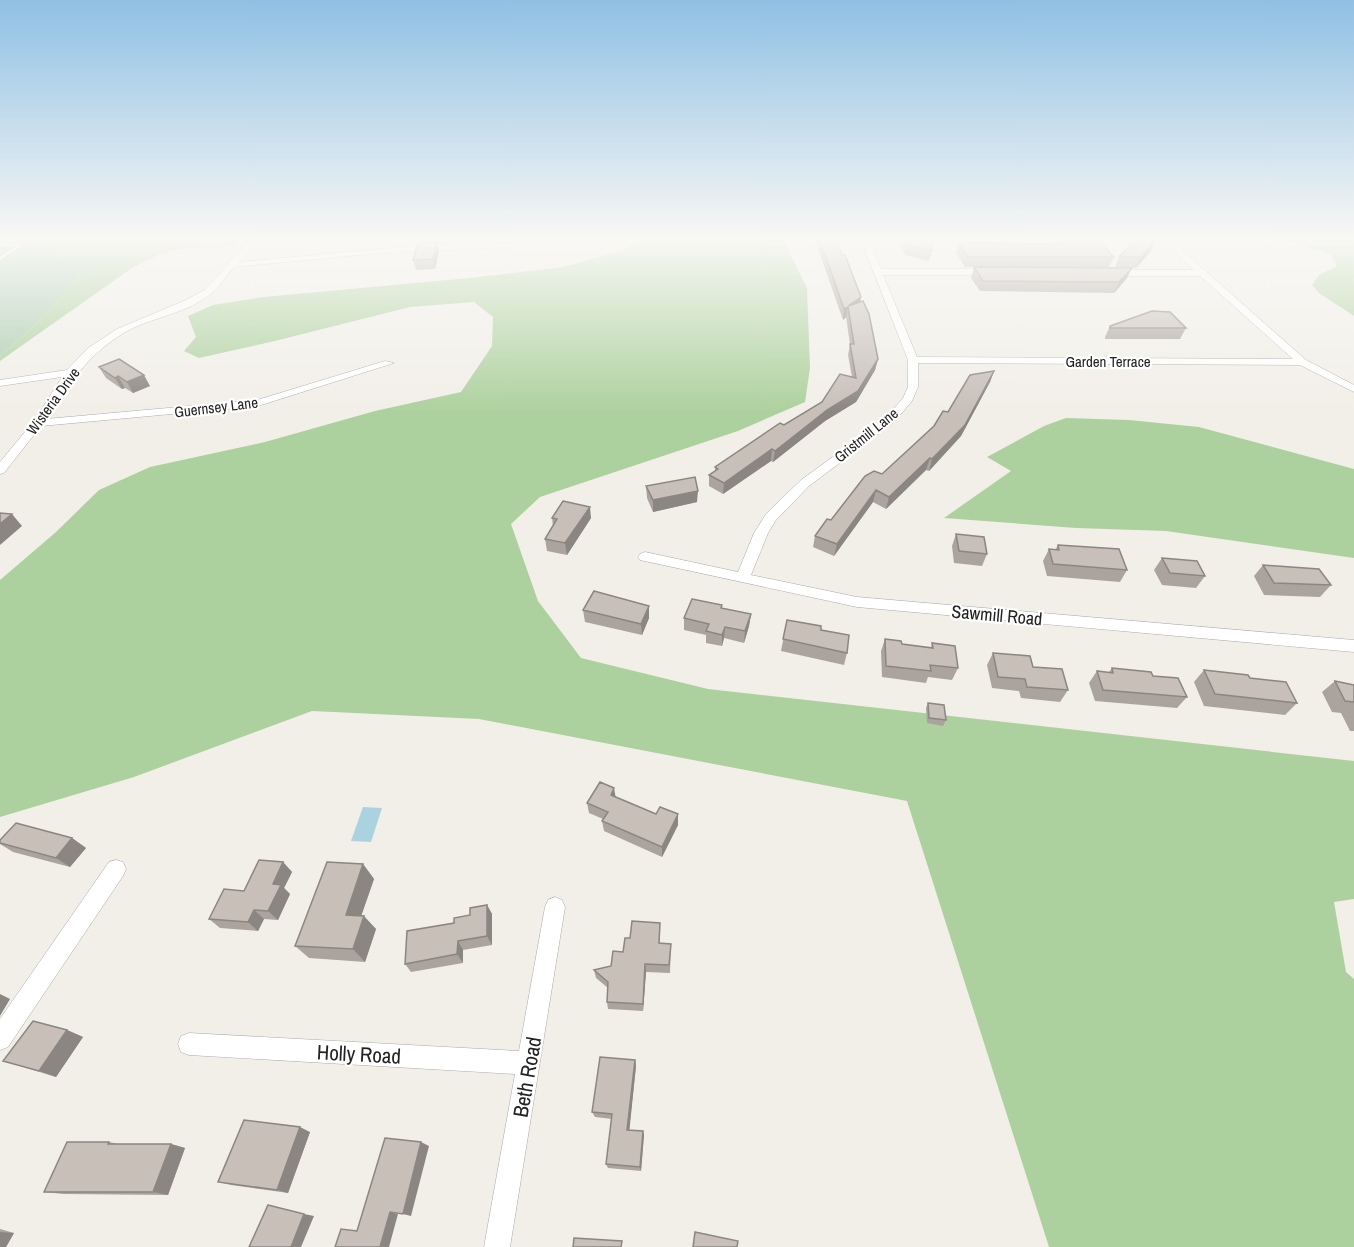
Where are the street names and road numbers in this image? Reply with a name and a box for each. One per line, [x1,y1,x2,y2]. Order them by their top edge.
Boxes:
street label: Garden Terrace [1065,351,1151,372]
street label: Wisteria Drive [21,363,85,439]
street label: Guernsey Lane [173,391,259,423]
street label: Gristmill Lane [830,403,902,467]
street label: Sawmill Road [951,599,1043,631]
street label: Beth Road [506,1034,548,1120]
street label: Holly Road [316,1037,402,1071]

